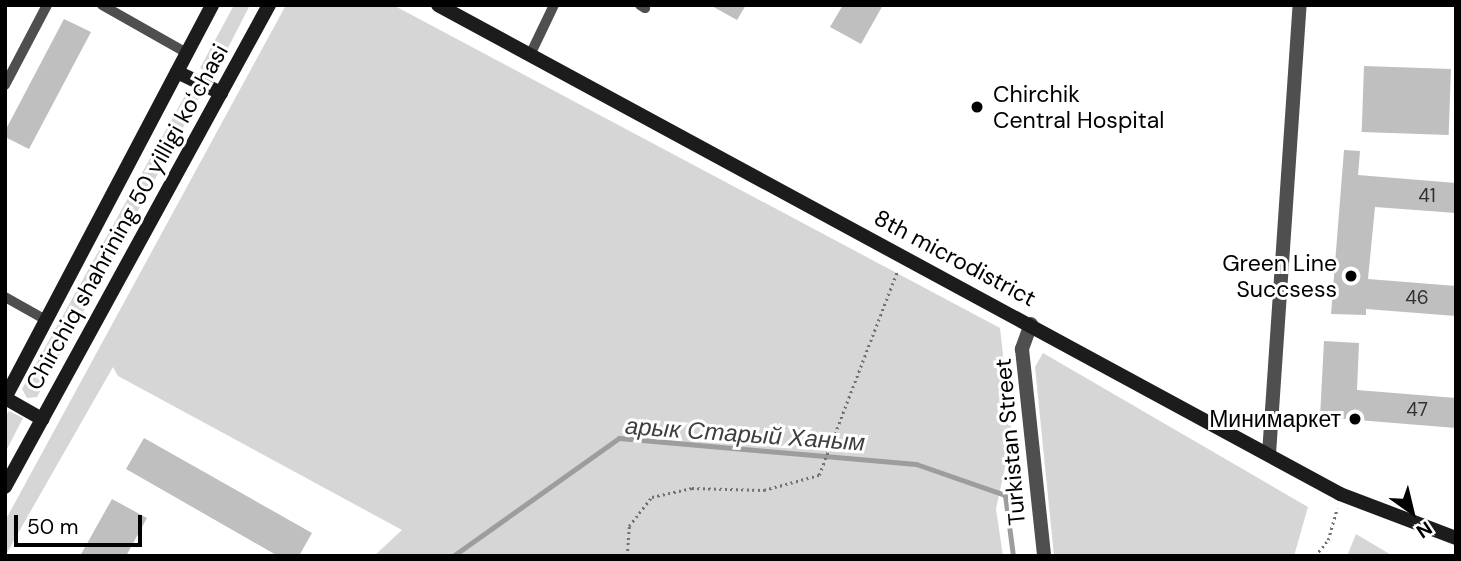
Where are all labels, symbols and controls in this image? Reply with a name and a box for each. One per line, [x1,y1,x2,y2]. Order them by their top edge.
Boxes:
street label: Chirchiq shahrining 50 yilligi koʻchasi [20,39,234,395]
place label: Chirchik Central Hospital [993,80,1164,134]
marker: Chirchik Central Hospital [967,97,987,117]
house number: 41 [1418,185,1436,207]
street label: 8th microdistrict [869,204,1041,312]
place label: Green Line Succsess [1222,249,1337,303]
marker: Green Line Succsess [1343,268,1359,284]
house number: 46 [1405,287,1429,309]
street label: Turkistan Street [989,357,1031,527]
house number: 47 [1406,399,1428,421]
place label: Минимаркет [1209,405,1341,433]
water label: арык Старый Ханым [624,411,866,457]
marker: Минимаркет [1347,411,1363,427]
north arrow [1377,477,1447,547]
scale bar [18,502,145,546]
text: 50 m [27,513,78,541]
text: N [1411,516,1437,544]

